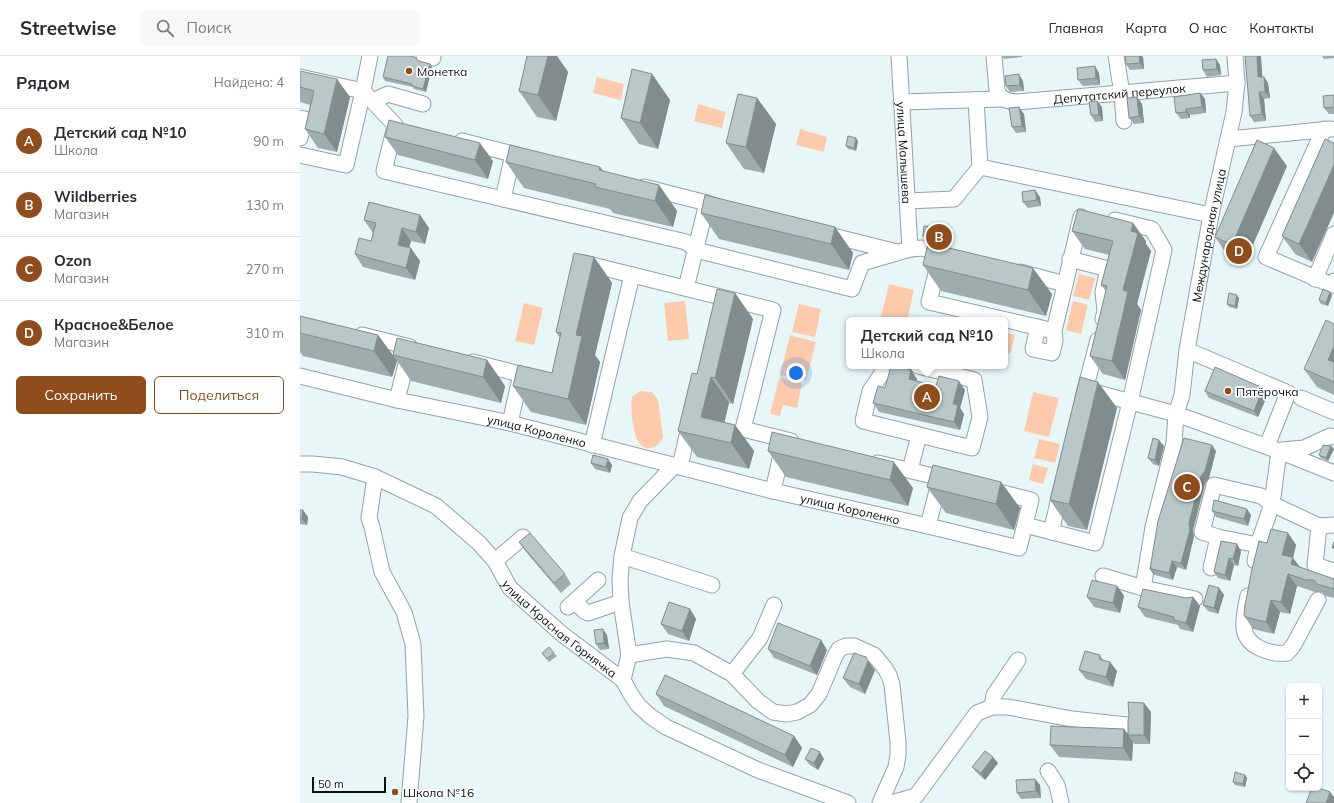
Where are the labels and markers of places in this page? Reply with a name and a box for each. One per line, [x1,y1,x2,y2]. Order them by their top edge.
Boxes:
place label: Монетка [417,64,467,79]
marker: Монетка [404,66,414,76]
pin: B [926,222,952,252]
pin: D [1226,236,1252,266]
pin: A [914,382,940,412]
place label: Пятёрочка [1236,384,1299,399]
marker: Пятёрочка [1223,386,1233,396]
pin: C [1174,472,1200,502]
place label: Школа №16 [403,785,474,800]
marker: Школа №16 [390,787,400,797]

